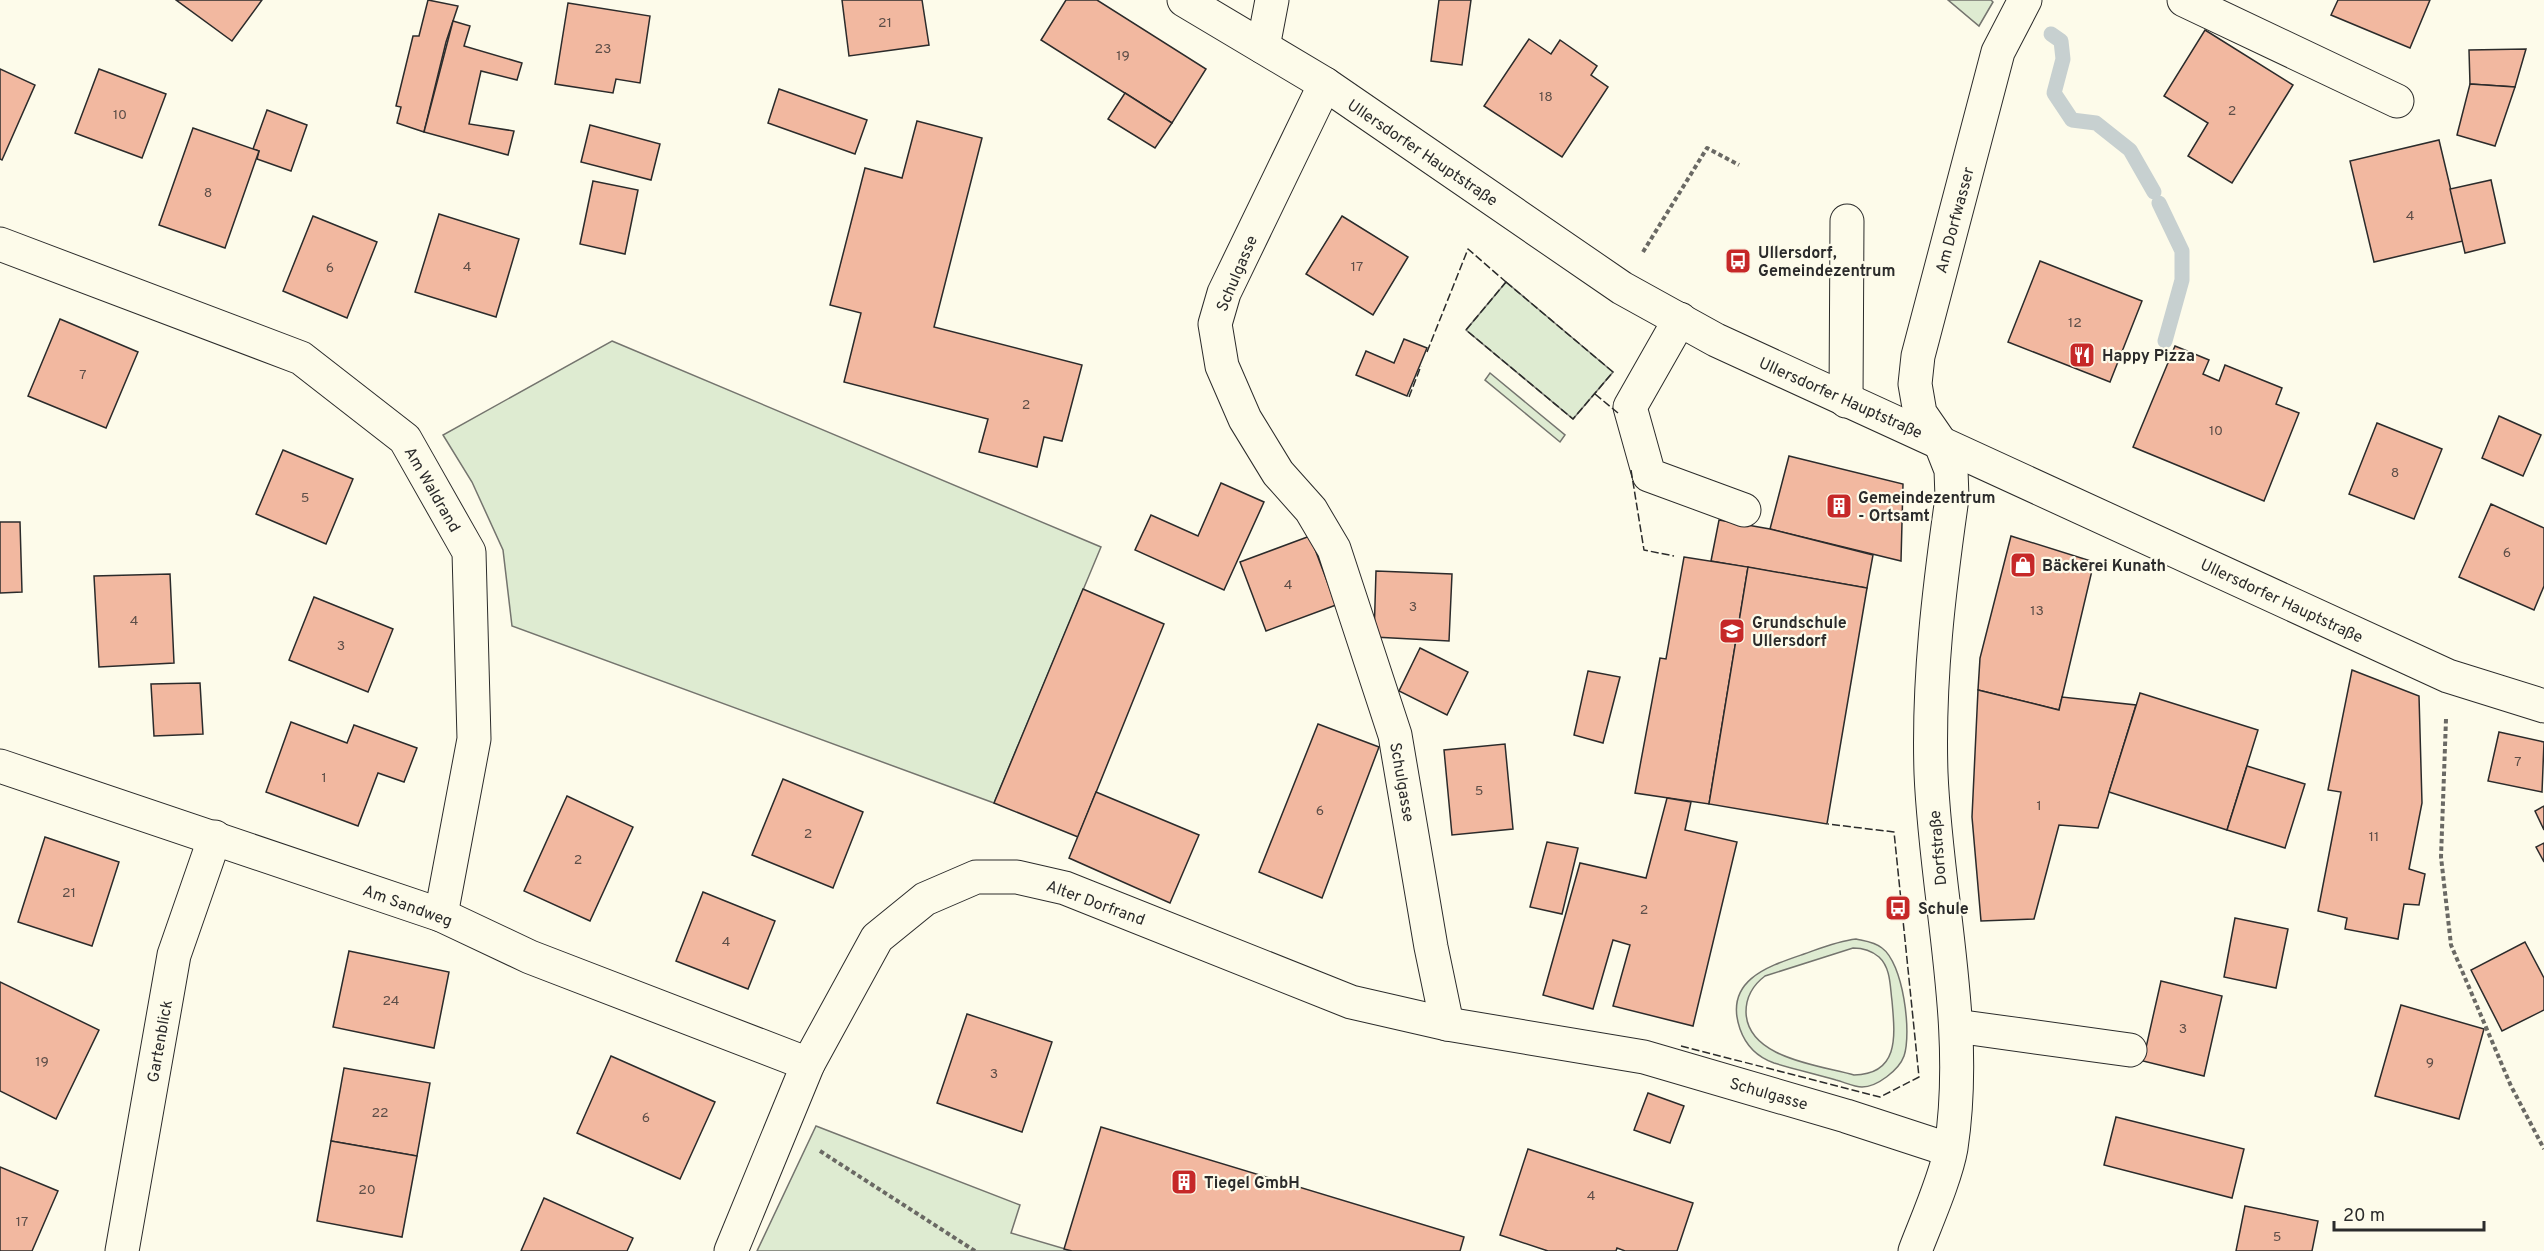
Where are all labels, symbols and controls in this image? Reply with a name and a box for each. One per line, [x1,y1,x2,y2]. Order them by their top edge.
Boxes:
house number: 21 [878,15,892,32]
house number: 23 [595,41,612,58]
house number: 19 [1116,48,1130,65]
house number: 18 [1539,89,1553,106]
street label: Ullersdorfer Hauptstraße [1343,96,1501,211]
house number: 2 [2228,103,2236,120]
house number: 10 [113,107,127,124]
street label: Am Dorfwasser [1932,165,1980,276]
house number: 8 [204,185,212,202]
house number: 4 [2406,208,2414,225]
street label: Schulgasse [1213,233,1263,315]
place label: Ullersdorf, Gemeindezentrum [1758,244,1896,282]
bus stop icon: Ullersdorf, Gemeindezentrum [1723,246,1753,276]
house number: 4 [463,259,471,276]
house number: 17 [1351,259,1363,276]
house number: 6 [326,260,334,277]
house number: 12 [2068,315,2082,332]
restaurant icon: Happy Pizza [2067,340,2097,370]
place label: Happy Pizza [2102,347,2195,367]
street label: Ullersdorfer Hauptstraße [1755,354,1925,444]
house number: 7 [79,367,87,384]
house number: 2 [1022,397,1030,414]
house number: 10 [2209,423,2223,440]
street label: Am Waldrand [399,444,464,536]
house number: 8 [2391,465,2399,482]
place label: Gemeindezentrum - Ortsamt [1858,489,1996,527]
house number: 5 [301,490,309,507]
building icon: Gemeindezentrum - Ortsamt [1824,491,1854,521]
house number: 6 [2503,545,2511,562]
shop icon: Bäckerei Kunath [2008,550,2038,580]
street label: Ullersdorfer Hauptstraße [2197,555,2366,648]
place label: Bäckerei Kunath [2042,557,2166,577]
house number: 4 [1284,577,1292,594]
house number: 3 [1409,599,1417,616]
house number: 13 [2030,603,2044,620]
house number: 4 [130,613,138,630]
place label: Grundschule Ullersdorf [1752,614,1847,652]
school or university icon: Grundschule Ullersdorf [1717,616,1747,646]
house number: 3 [337,638,345,655]
street label: Schulgasse [1384,741,1418,824]
house number: 7 [2514,754,2522,771]
house number: 1 [321,770,327,787]
house number: 5 [1475,783,1483,800]
house number: 1 [2036,798,2042,815]
house number: 6 [1316,803,1324,820]
street label: Dorfstraße [1926,809,1952,886]
house number: 2 [804,826,812,843]
house number: 11 [2369,829,2379,846]
house number: 2 [574,852,582,869]
street label: Alter Dorfrand [1043,877,1147,931]
street label: Am Sandweg [360,881,455,932]
house number: 21 [62,885,76,902]
bus stop icon: Schule [1883,893,1913,923]
place label: Schule [1918,900,1969,920]
house number: 2 [1640,902,1648,919]
house number: 4 [722,934,730,951]
house number: 24 [382,993,400,1010]
street label: Gartenblick [144,998,178,1084]
house number: 3 [2179,1021,2187,1038]
house number: 19 [35,1054,49,1071]
house number: 9 [2426,1055,2434,1072]
house number: 3 [990,1066,998,1083]
street label: Schulgasse [1727,1074,1810,1116]
house number: 22 [371,1105,389,1122]
house number: 6 [642,1110,650,1127]
building icon: Tiegel GmbH [1169,1167,1199,1197]
place label: Tiegel GmbH [1204,1174,1300,1194]
house number: 20 [358,1182,376,1199]
house number: 4 [1587,1188,1595,1205]
scale bar [2334,1194,2484,1232]
text: 20 m [2343,1205,2385,1228]
house number: 17 [16,1214,28,1231]
house number: 5 [2273,1229,2281,1246]

